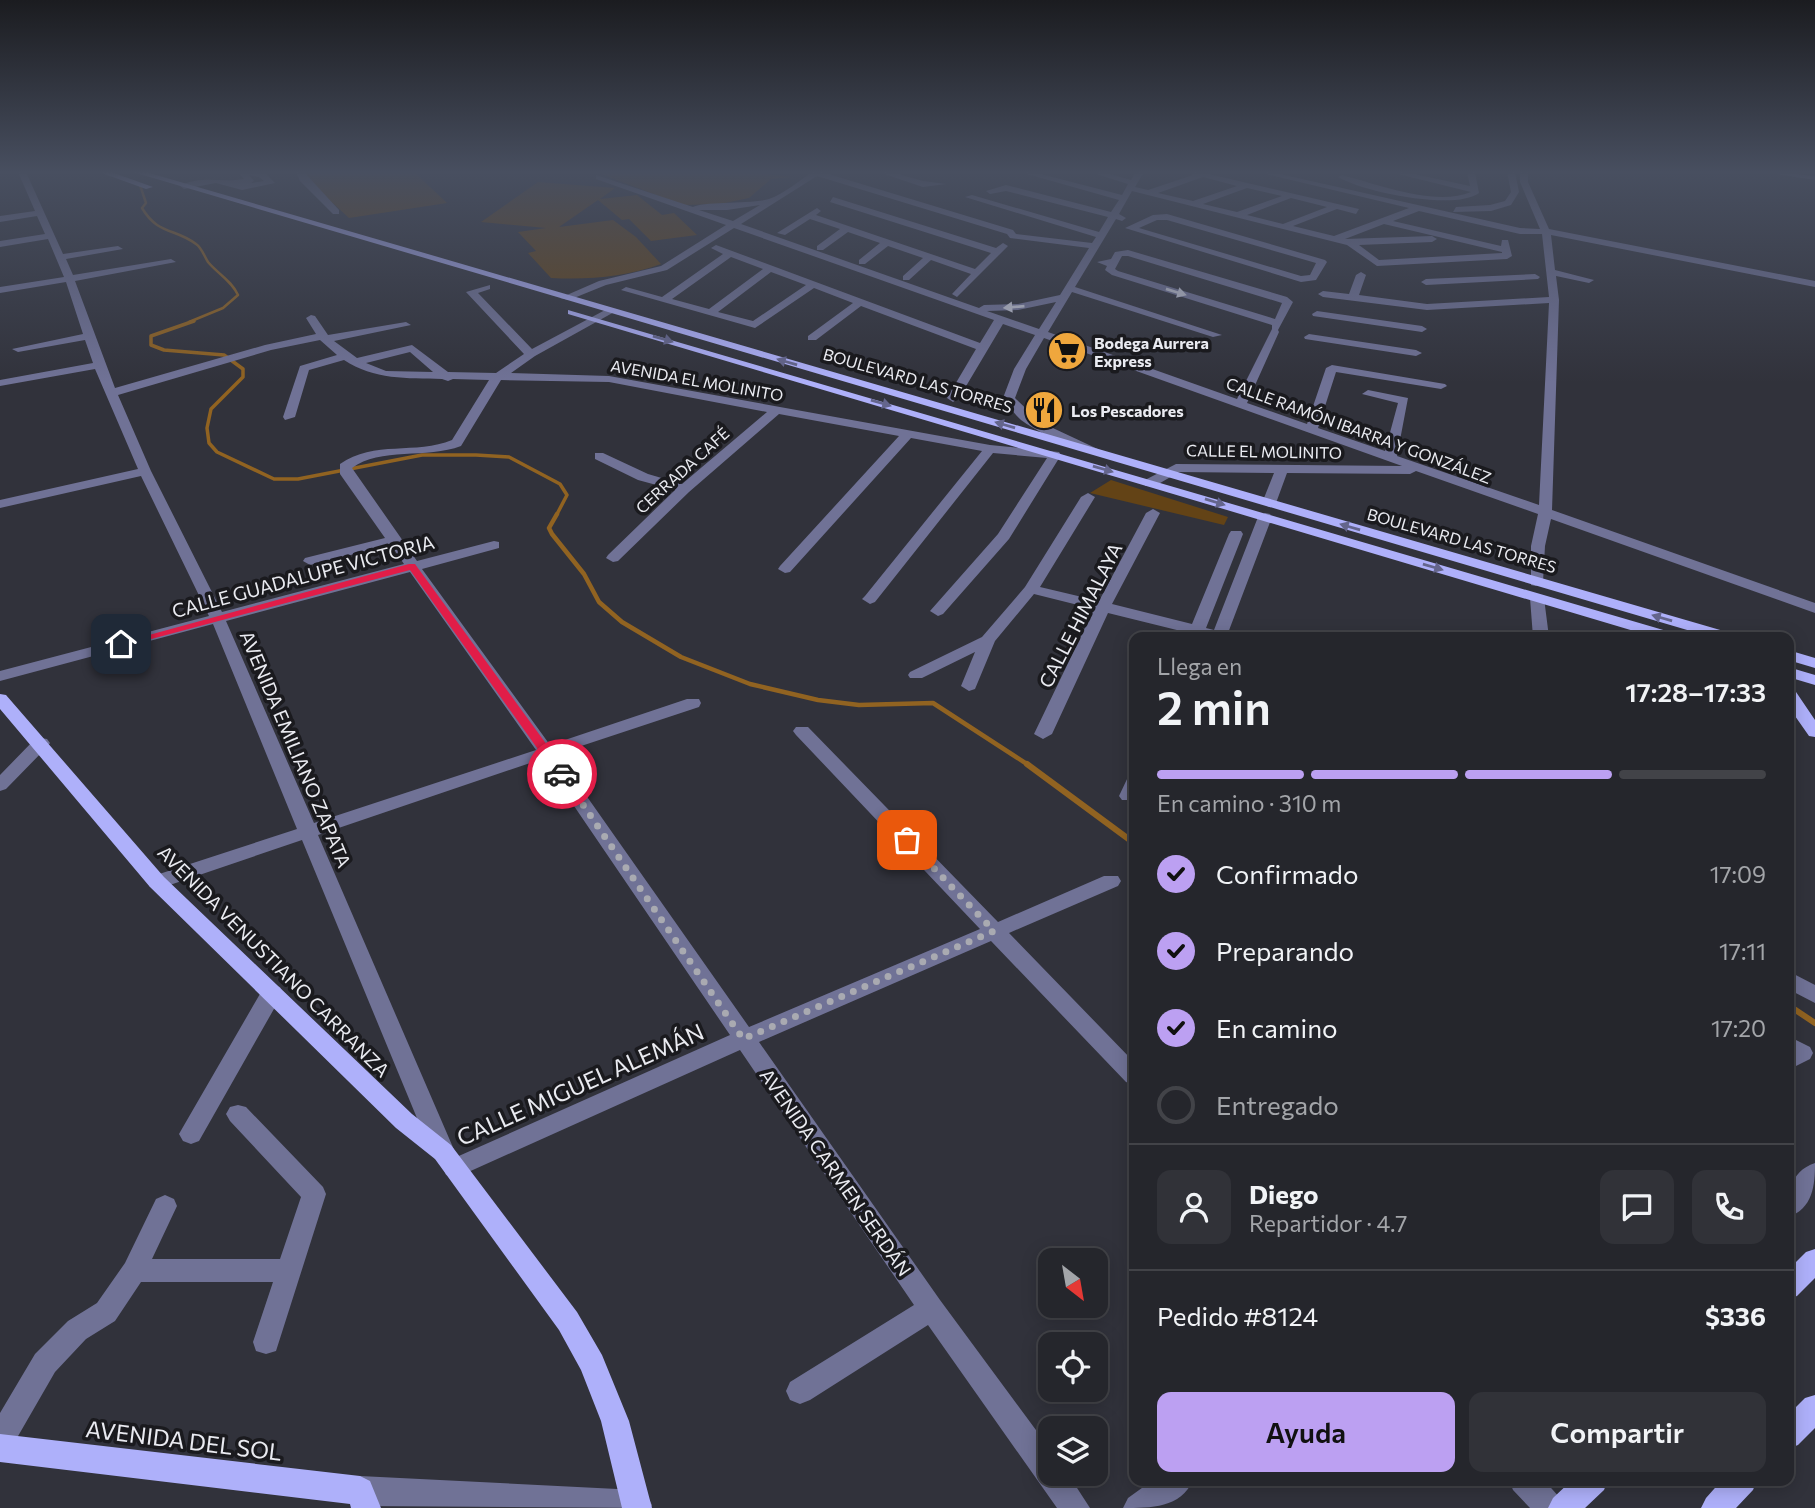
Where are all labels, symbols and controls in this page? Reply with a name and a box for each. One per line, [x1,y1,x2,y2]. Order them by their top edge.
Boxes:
one-way arrow [1166,287,1187,297]
one-way arrow [1003,302,1025,313]
supermarket icon: Bodega Aurrera Express [1046,330,1088,372]
place label: Bodega Aurrera Express [1094,333,1209,370]
one-way arrow [653,334,674,344]
street label: BOULEVARD LAS TORRES [821,344,1015,416]
street label: AVENIDA EL MOLINITO [609,355,785,405]
one-way arrow [776,356,797,366]
street label: CALLE RAMÓN IBARRA Y GONZÁLEZ [1224,373,1494,487]
restaurant icon: Los Pescadores [1023,389,1065,431]
one-way arrow [871,399,892,409]
place label: Los Pescadores [1071,401,1184,420]
one-way arrow [994,419,1016,430]
street label: CERRADA CAFÉ [631,423,733,517]
street label: CALLE EL MOLINITO [1186,440,1342,462]
one-way arrow [1092,464,1113,474]
one-way arrow [1205,498,1226,508]
street label: BOULEVARD LAS TORRES [1365,504,1559,576]
one-way arrow [1339,522,1360,532]
street label: CALLE GUADALUPE VICTORIA [169,530,437,622]
street label: CALLE HIMALAYA [1033,539,1127,691]
one-way arrow [1423,563,1444,573]
one-way arrow [1652,613,1673,623]
pin [91,614,151,674]
icon: home [102,625,140,663]
street label: AVENIDA EMILIANO ZAPATA [236,627,356,871]
text: Llega en [1157,652,1242,680]
text: 17:28–17:33 [1625,676,1766,707]
text: 2 min [1157,678,1271,734]
courier [527,739,597,809]
icon: car [543,755,581,793]
text: En camino · 310 m [1157,789,1341,817]
pin [877,810,937,870]
icon: bag [888,821,926,859]
street label: AVENIDA VENUSTIANO CARRANZA [153,840,395,1082]
icon: check [1157,855,1195,893]
text: Confirmado [1216,858,1358,889]
text: 17:09 [1710,860,1766,888]
icon: check [1157,932,1195,970]
text: Preparando [1216,935,1354,966]
text: 17:11 [1719,937,1766,965]
icon: check [1157,1009,1195,1047]
text: En camino [1216,1012,1338,1043]
text: 17:20 [1711,1014,1766,1042]
street label: CALLE MIGUEL ALEMÁN [452,1017,708,1151]
street label: AVENIDA CARMEN SERDÁN [755,1064,917,1280]
text: Entregado [1216,1089,1339,1120]
button: person [1157,1170,1231,1244]
button: chat [1600,1170,1674,1244]
button: phone [1692,1170,1766,1244]
text: Diego [1249,1178,1319,1209]
text: Repartidor · 4.7 [1249,1209,1407,1237]
north arrow [1038,1248,1108,1318]
map controls [1038,1248,1108,1486]
text: Pedido #8124 [1157,1300,1318,1331]
text: $336 [1705,1300,1766,1331]
button: locate [1038,1332,1108,1402]
button: Ayuda [1157,1392,1455,1472]
button: Compartir [1469,1392,1766,1472]
street label: AVENIDA DEL SOL [84,1414,284,1466]
button: layers [1038,1416,1108,1486]

